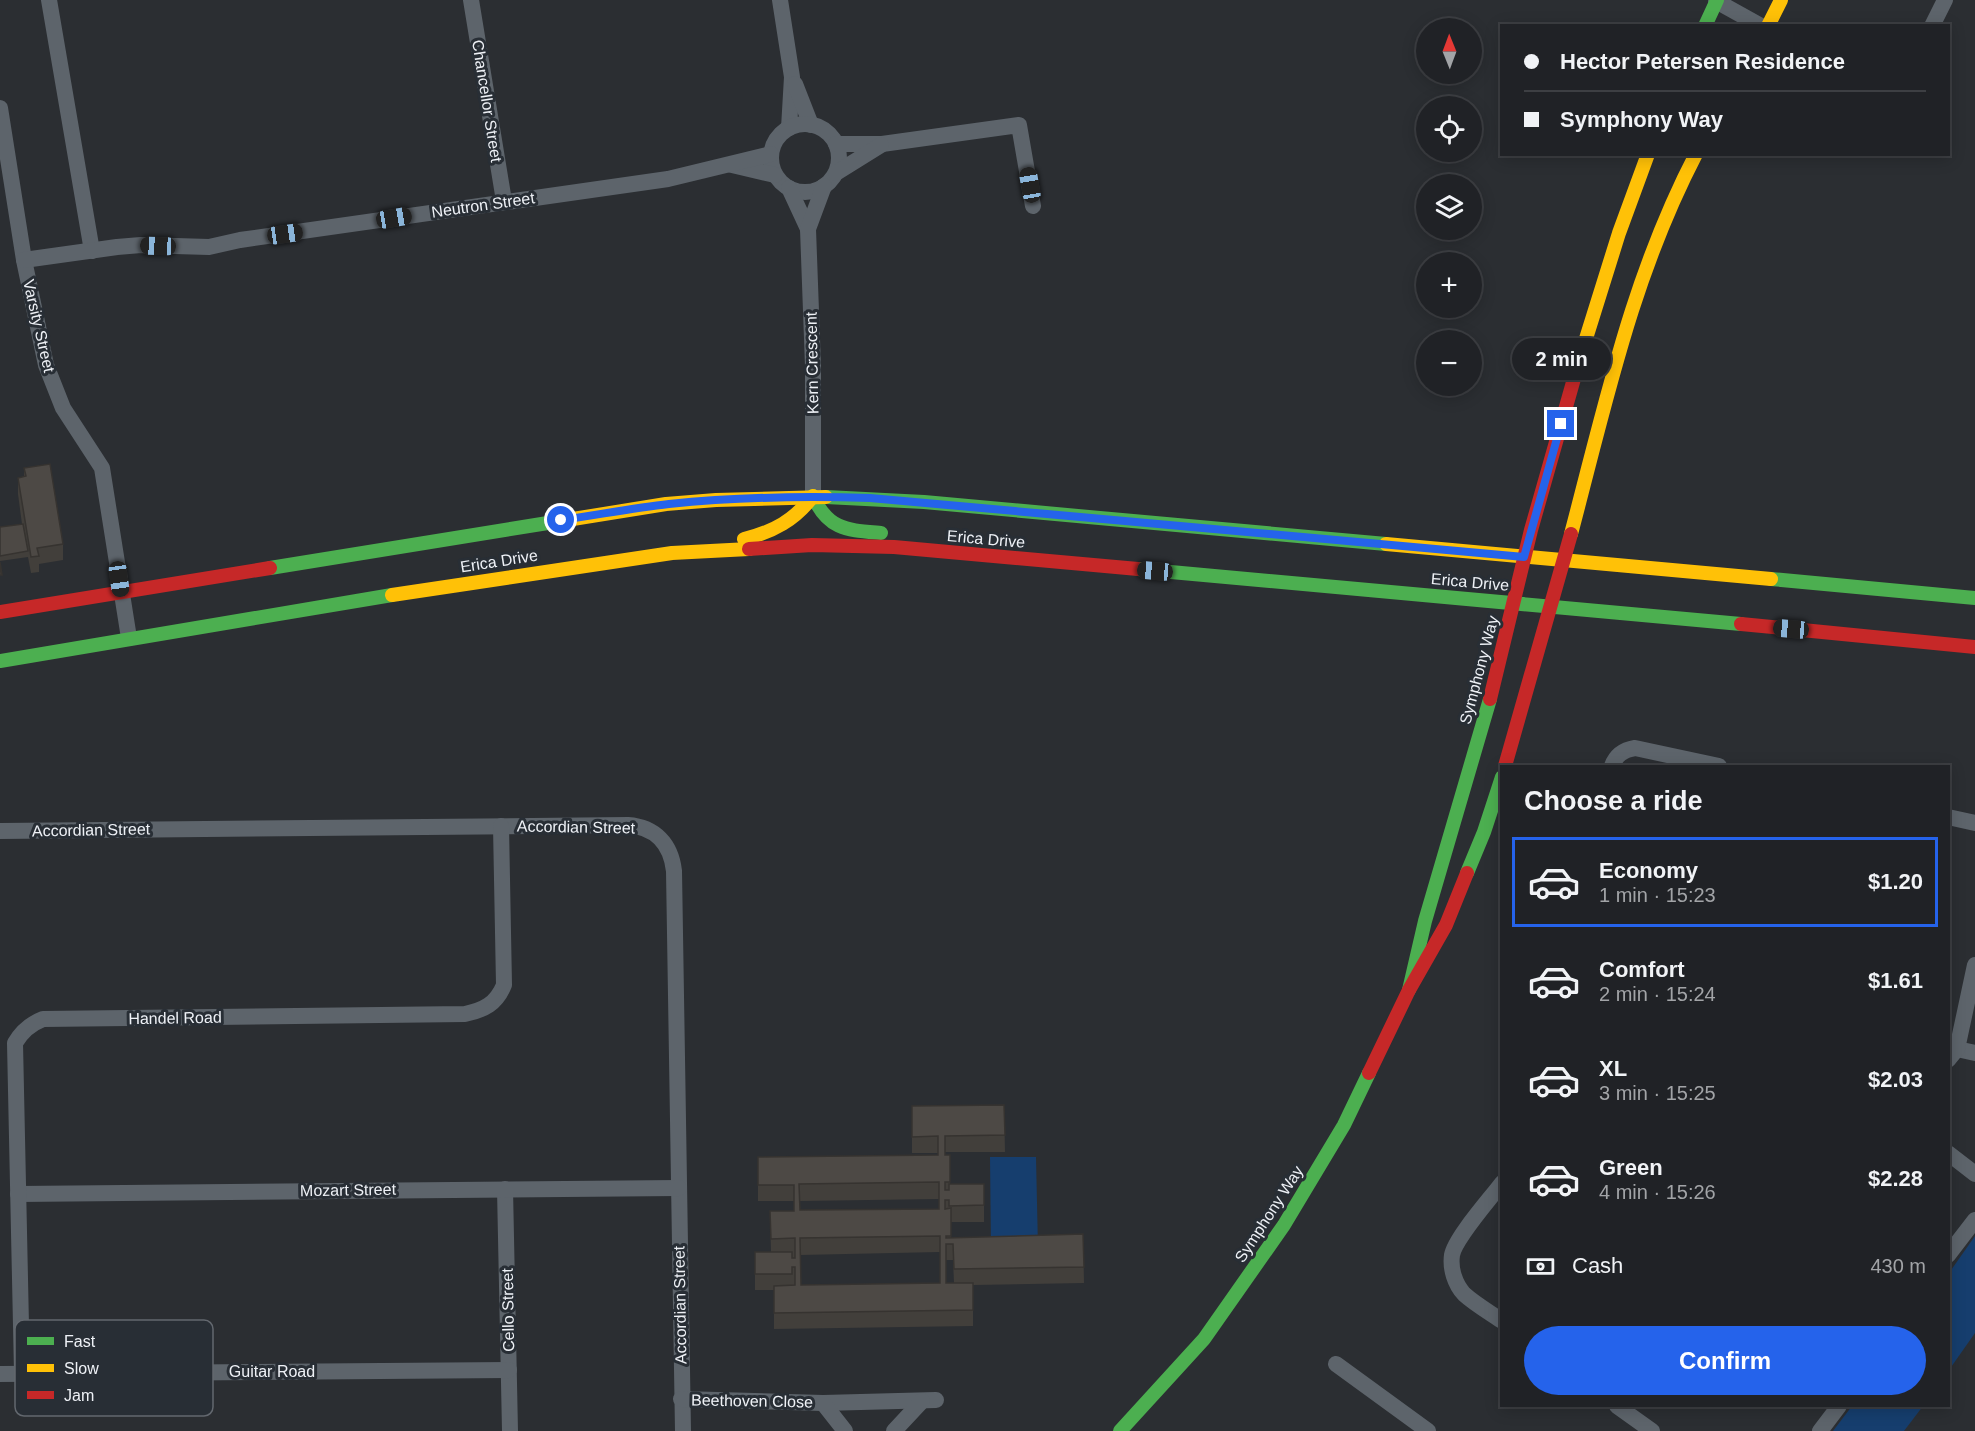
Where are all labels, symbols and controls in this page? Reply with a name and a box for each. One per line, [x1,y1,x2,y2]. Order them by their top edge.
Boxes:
north arrow [1416,18,1482,84]
map controls [1416,18,1482,396]
street label: Chancellor Street [469,39,505,164]
text: Hector Petersen Residence [1560,49,1845,74]
button: locate [1416,96,1482,162]
text: Symphony Way [1560,107,1723,132]
car [1018,166,1042,204]
button: layers [1416,174,1482,240]
street label: Neutron Street [430,189,536,221]
car [375,206,413,230]
car [266,223,304,245]
car [140,236,176,256]
button: + [1416,252,1482,318]
street label: Varsity Street [20,278,58,375]
street label: Kern Crescent [803,311,821,414]
button: − [1416,330,1482,396]
callout: 2 min [1512,337,1610,379]
text: 2 min [1535,348,1588,370]
route end [1547,410,1574,437]
route start [547,506,574,533]
street label: Erica Drive [946,527,1026,551]
street label: Erica Drive [459,546,539,576]
car [108,560,130,598]
car [1136,560,1174,582]
street label: Erica Drive [1430,570,1510,594]
street label: Symphony Way [1456,614,1502,726]
car [1772,618,1810,640]
text: Choose a ride [1524,786,1703,816]
street label: Accordian Street [517,817,636,837]
street label: Accordian Street [32,820,151,840]
icon: car [1527,855,1581,909]
text: Economy [1599,858,1698,883]
text: $1.20 [1868,869,1923,894]
text: 1 min · 15:23 [1599,884,1716,906]
icon: car [1527,954,1581,1008]
text: Comfort [1599,957,1685,982]
text: $1.61 [1868,968,1923,993]
text: 2 min · 15:24 [1599,983,1716,1005]
street label: Handel Road [128,1009,222,1027]
icon: car [1527,1053,1581,1107]
text: XL [1599,1056,1627,1081]
text: $2.03 [1868,1067,1923,1092]
text: 3 min · 15:25 [1599,1082,1716,1104]
icon: car [1527,1152,1581,1206]
text: Green [1599,1155,1663,1180]
street label: Symphony Way [1232,1163,1306,1265]
text: $2.28 [1868,1166,1923,1191]
street label: Mozart Street [300,1181,397,1199]
text: 4 min · 15:26 [1599,1181,1716,1203]
street label: Accordian Street [670,1245,690,1364]
icon: cash [1524,1250,1557,1283]
text: Cash [1572,1253,1623,1278]
text: 430 m [1870,1255,1926,1277]
street label: Cello Street [499,1268,517,1352]
legend [15,1320,213,1416]
button: Confirm [1524,1326,1926,1395]
text: Fast [64,1333,96,1350]
text: Slow [64,1360,99,1377]
street label: Guitar Road [229,1363,315,1380]
text: Jam [64,1387,94,1404]
street label: Beethoven Close [691,1391,813,1411]

